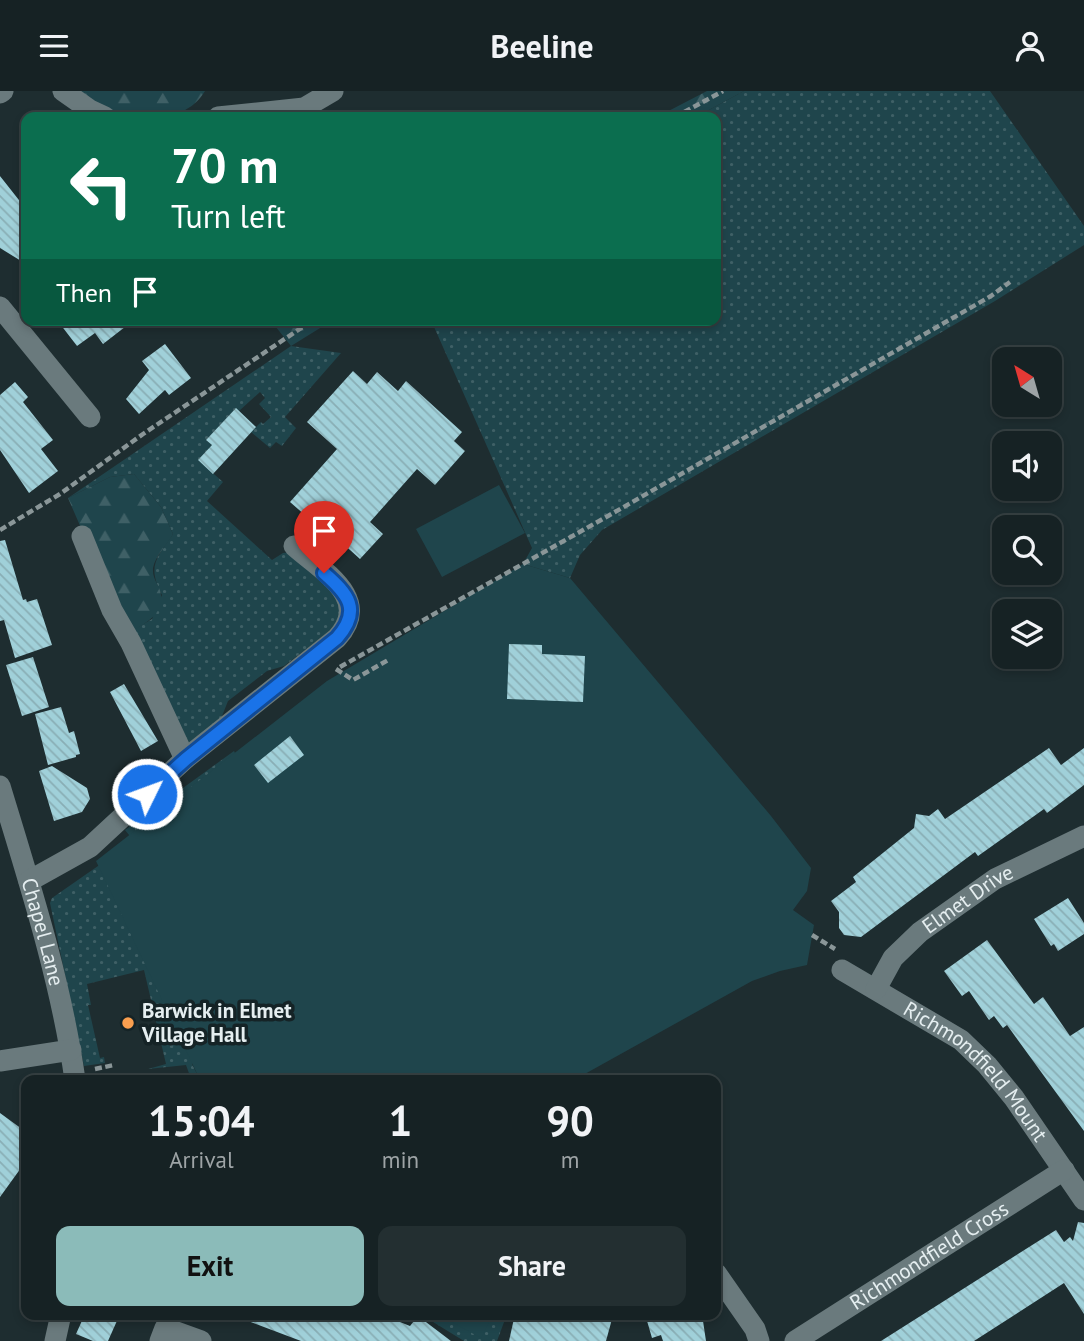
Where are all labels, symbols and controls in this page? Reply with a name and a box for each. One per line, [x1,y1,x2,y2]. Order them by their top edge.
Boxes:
text: Beeline [491,25,593,67]
icon: menu [35,27,73,65]
icon: person [1011,27,1049,65]
text: 70 m [171,133,278,197]
icon: left [56,140,147,231]
text: Turn left [171,195,286,237]
icon: arrive [126,273,164,311]
text: Then [56,276,112,309]
north arrow [992,347,1062,417]
map controls [992,347,1062,669]
button: sound [992,431,1062,501]
pin [294,501,354,573]
icon: arrive [305,512,343,550]
button: search [992,515,1062,585]
button: layers [992,599,1062,669]
position arrow [110,757,184,831]
street label: Elmet Drive [917,858,1018,939]
street label: Chapel Lane [16,875,71,988]
street label: Richmondfield Mount [899,995,1054,1146]
place label: Barwick in Elmet Village Hall [141,997,292,1048]
marker: Barwick in Elmet Village Hall [120,1015,136,1031]
text: 15:04 [148,1093,255,1148]
text: 1 [389,1093,412,1148]
text: 90 [546,1093,594,1148]
text: Arrival [169,1145,234,1174]
text: min [382,1145,419,1174]
text: m [561,1145,579,1174]
street label: Richmondfield Cross [844,1195,1013,1316]
button: Exit [56,1226,364,1306]
button: Share [378,1226,686,1306]

